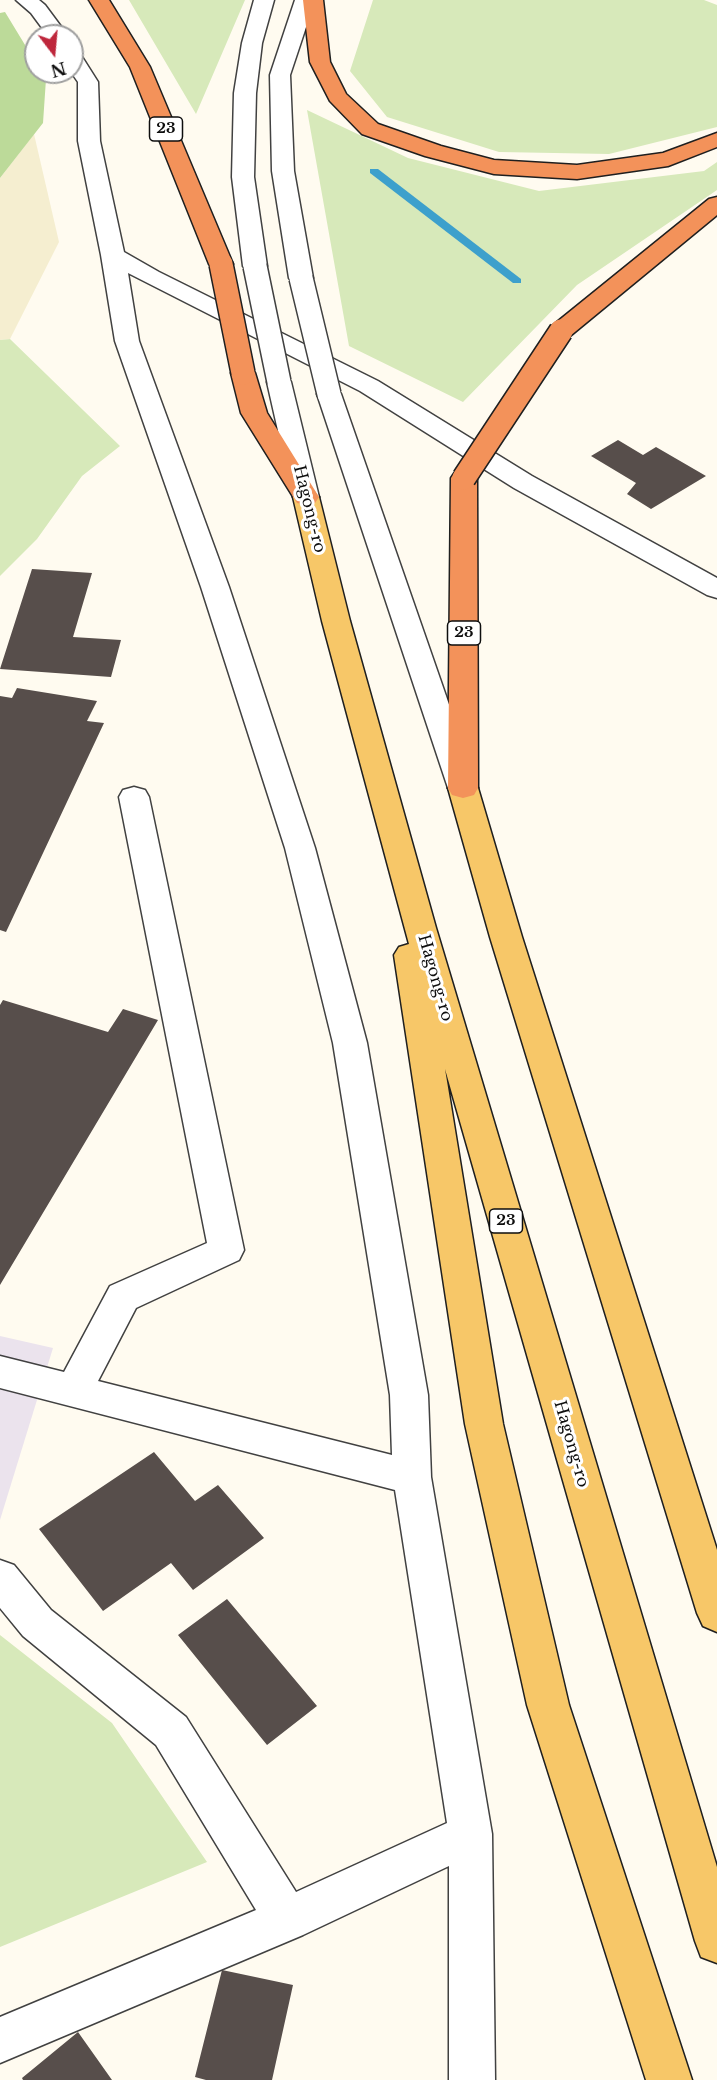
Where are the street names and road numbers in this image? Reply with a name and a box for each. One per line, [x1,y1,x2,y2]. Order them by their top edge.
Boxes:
road number: 23 [150,117,182,141]
street label: Hagong-ro [289,463,329,555]
road number: 23 [448,621,480,645]
street label: Hagong-ro [413,932,457,1024]
road number: 23 [490,1209,522,1233]
street label: Hagong-ro [549,1398,593,1490]

